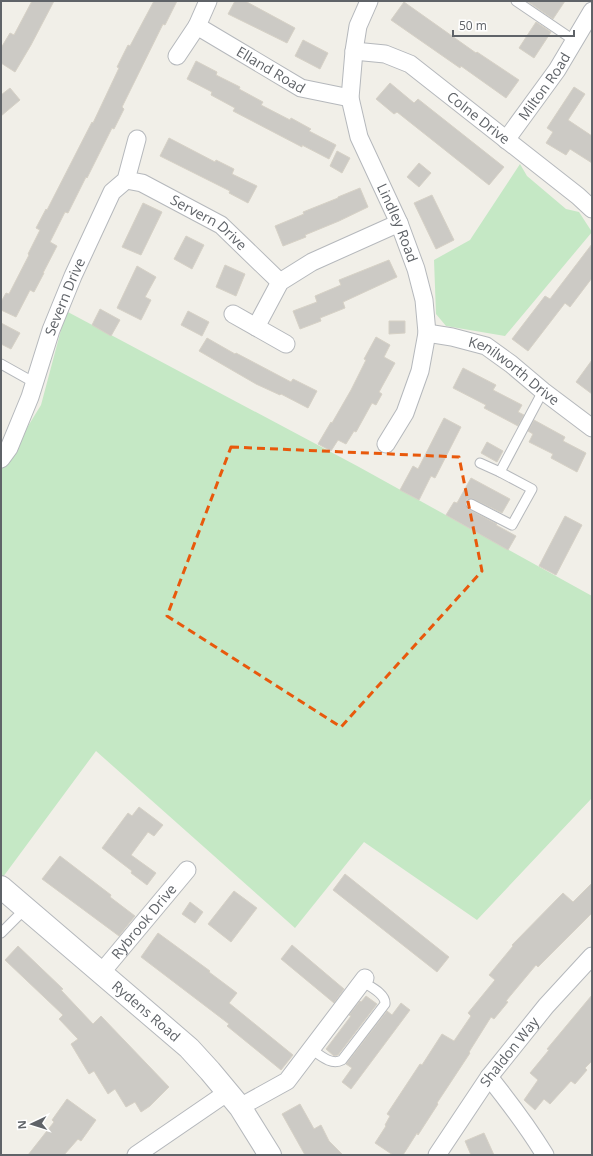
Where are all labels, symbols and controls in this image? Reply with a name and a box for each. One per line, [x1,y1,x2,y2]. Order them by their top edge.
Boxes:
scale bar [453,12,574,38]
text: 50 m [459,17,487,34]
street label: Elland Road [233,42,309,97]
street label: Milton Road [514,49,574,124]
street label: Colne Drive [443,87,514,148]
street label: Lindley Road [373,180,423,265]
street label: Servern Drive [167,190,251,254]
street label: Severn Drive [40,254,89,338]
street label: Kenilworth Drive [466,332,564,409]
street label: Rybrook Drive [107,880,180,963]
street label: Rydens Road [108,976,185,1046]
street label: Shaldon Way [475,1012,543,1090]
north arrow [12,1104,52,1144]
text: N [14,1120,29,1130]

